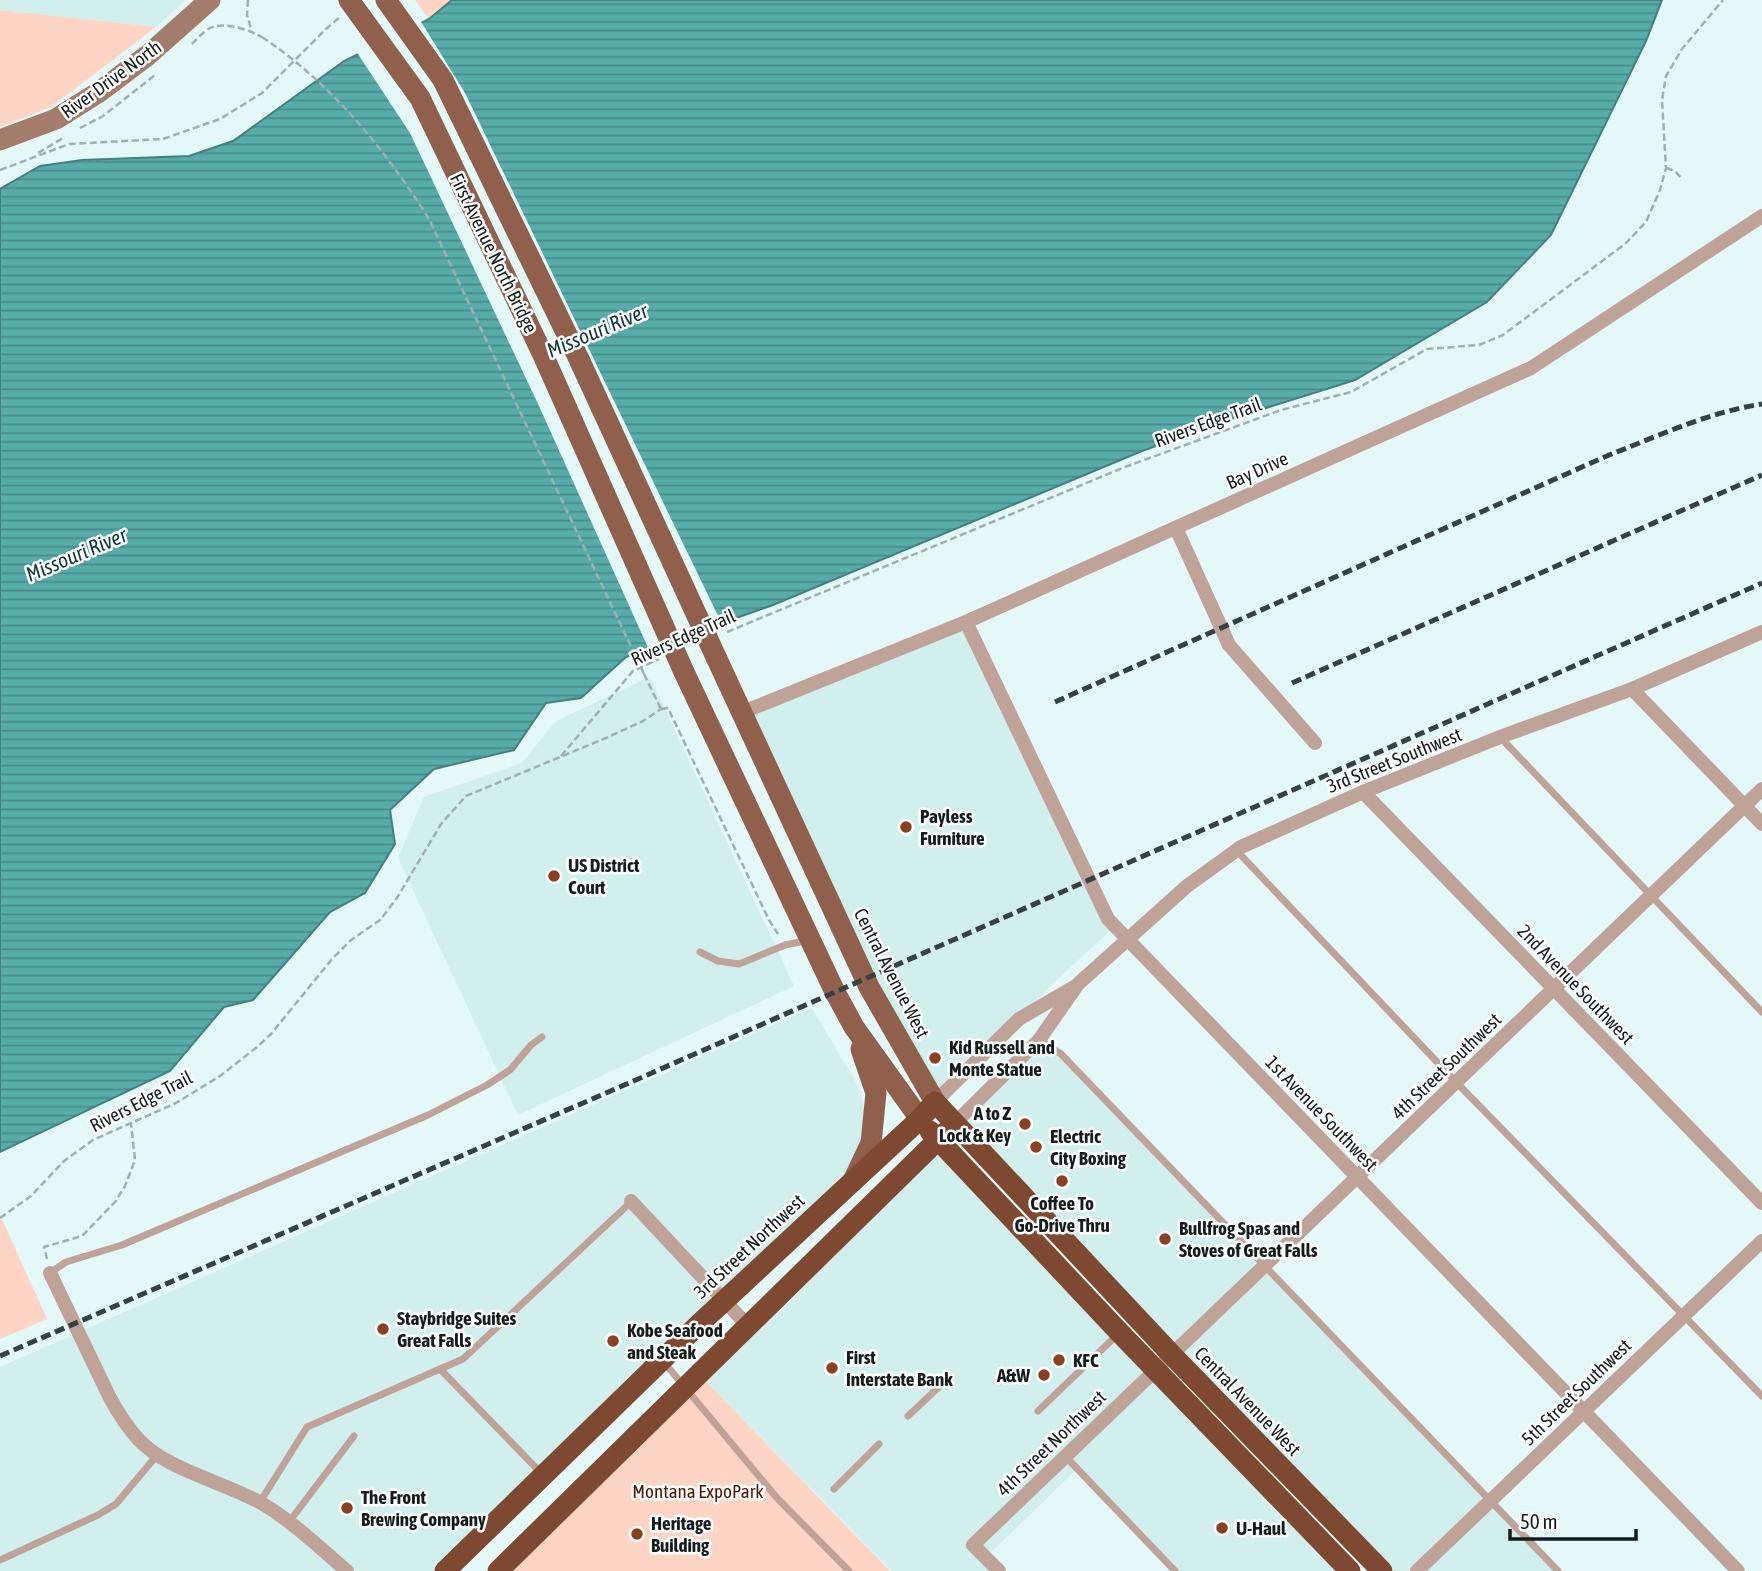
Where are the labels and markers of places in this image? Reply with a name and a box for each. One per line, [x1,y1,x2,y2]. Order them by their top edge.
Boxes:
place label: Payless Furniture [920,805,985,849]
marker: Payless Furniture [898,819,914,835]
place label: US District Court [568,854,640,898]
marker: US District Court [546,868,562,884]
place label: Kid Russell and Monte Statue [949,1036,1055,1080]
marker: Kid Russell and Monte Statue [927,1050,943,1066]
place label: A to Z Lock & Key [939,1102,1011,1146]
marker: A to Z Lock & Key [1017,1116,1033,1132]
place label: Electric City Boxing [1050,1125,1127,1169]
marker: Electric City Boxing [1028,1139,1044,1155]
marker: Coffee To Go-Drive Thru [1054,1173,1070,1189]
place label: Coffee To Go-Drive Thru [1014,1192,1110,1236]
place label: Bullfrog Spas and Stoves of Great Falls [1179,1217,1318,1261]
marker: Bullfrog Spas and Stoves of Great Falls [1157,1231,1173,1247]
place label: Staybridge Suites Great Falls [397,1307,517,1351]
place label: Kobe Seafood and Steak [627,1319,723,1363]
marker: Staybridge Suites Great Falls [375,1321,391,1337]
marker: Kobe Seafood and Steak [605,1333,621,1349]
place label: First Interstate Bank [846,1346,953,1390]
place label: KFC [1073,1349,1099,1371]
marker: KFC [1051,1352,1067,1368]
marker: First Interstate Bank [824,1360,840,1376]
place label: A&W [996,1364,1030,1386]
marker: A&W [1036,1367,1052,1383]
place label: The Front Brewing Company [361,1486,486,1530]
marker: The Front Brewing Company [339,1500,355,1516]
place label: Heritage Building [651,1512,712,1556]
place label: U-Haul [1236,1517,1287,1539]
marker: U-Haul [1214,1520,1230,1536]
marker: Heritage Building [629,1526,645,1542]

